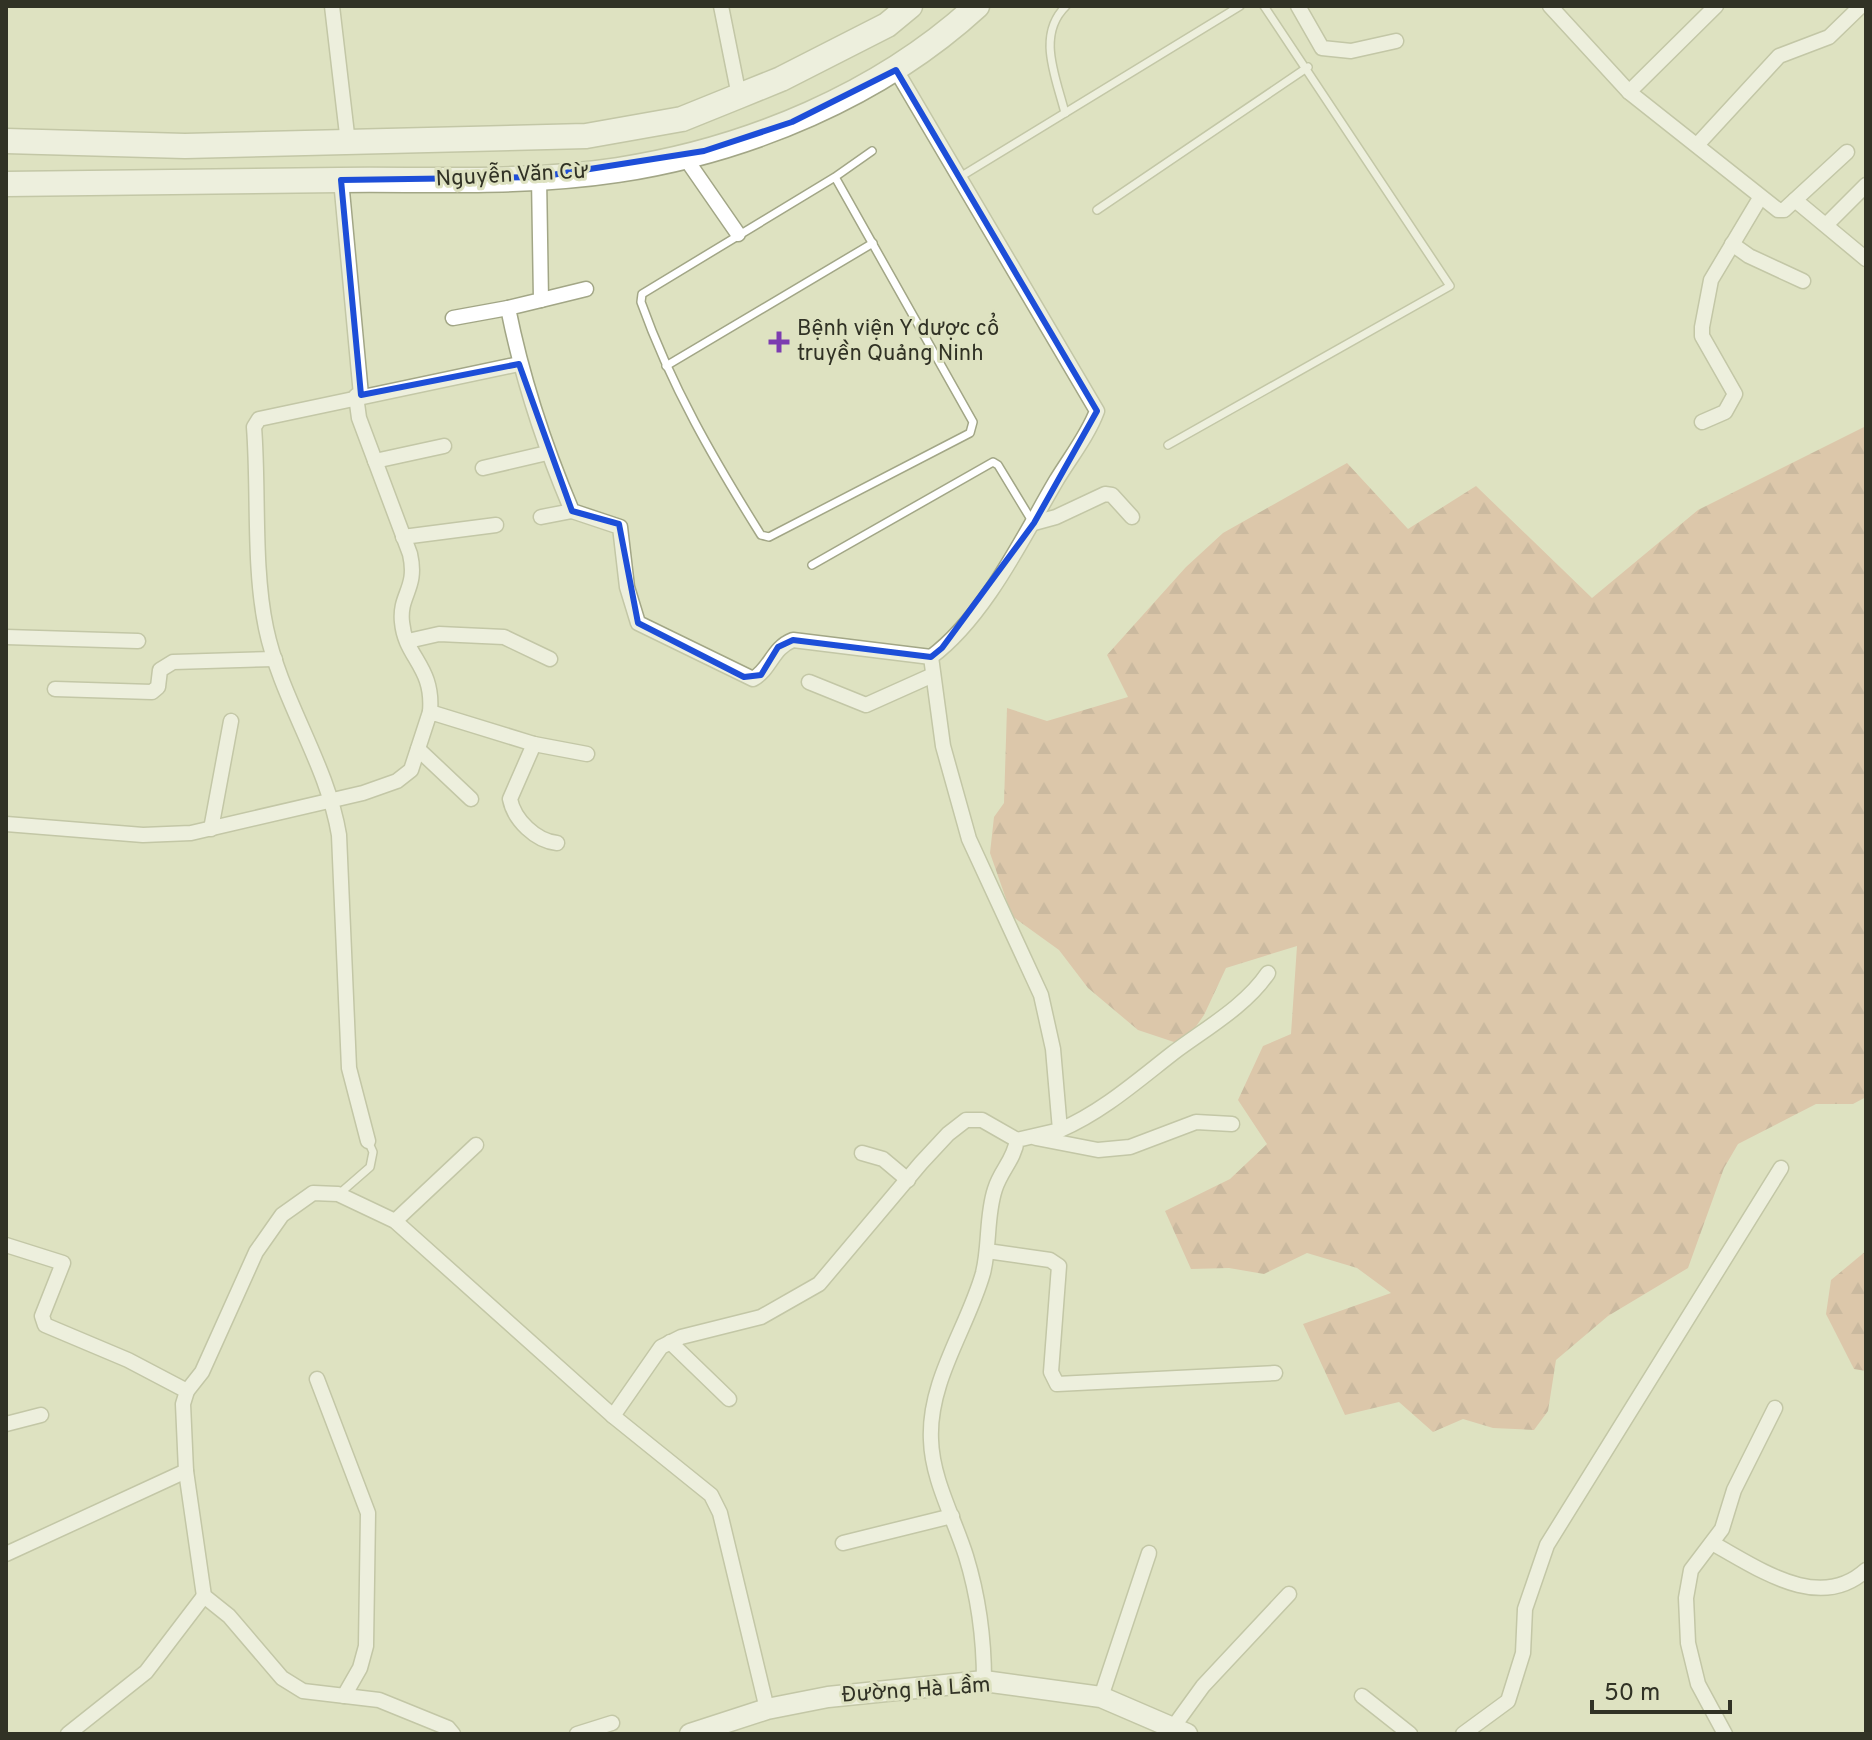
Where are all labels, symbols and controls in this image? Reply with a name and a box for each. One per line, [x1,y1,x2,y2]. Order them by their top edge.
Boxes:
street label: Nguyễn Văn Cừ [435,157,589,193]
place label: Bệnh viện Y dược cổ truyền Quảng Ninh [797,312,999,368]
marker: Bệnh viện Y dược cổ truyền Quảng Ninh [768,331,790,353]
scale bar [1592,1664,1730,1714]
street label: Đường Hà Lầm [841,1670,991,1710]
text: 50 m [1604,1679,1660,1709]

